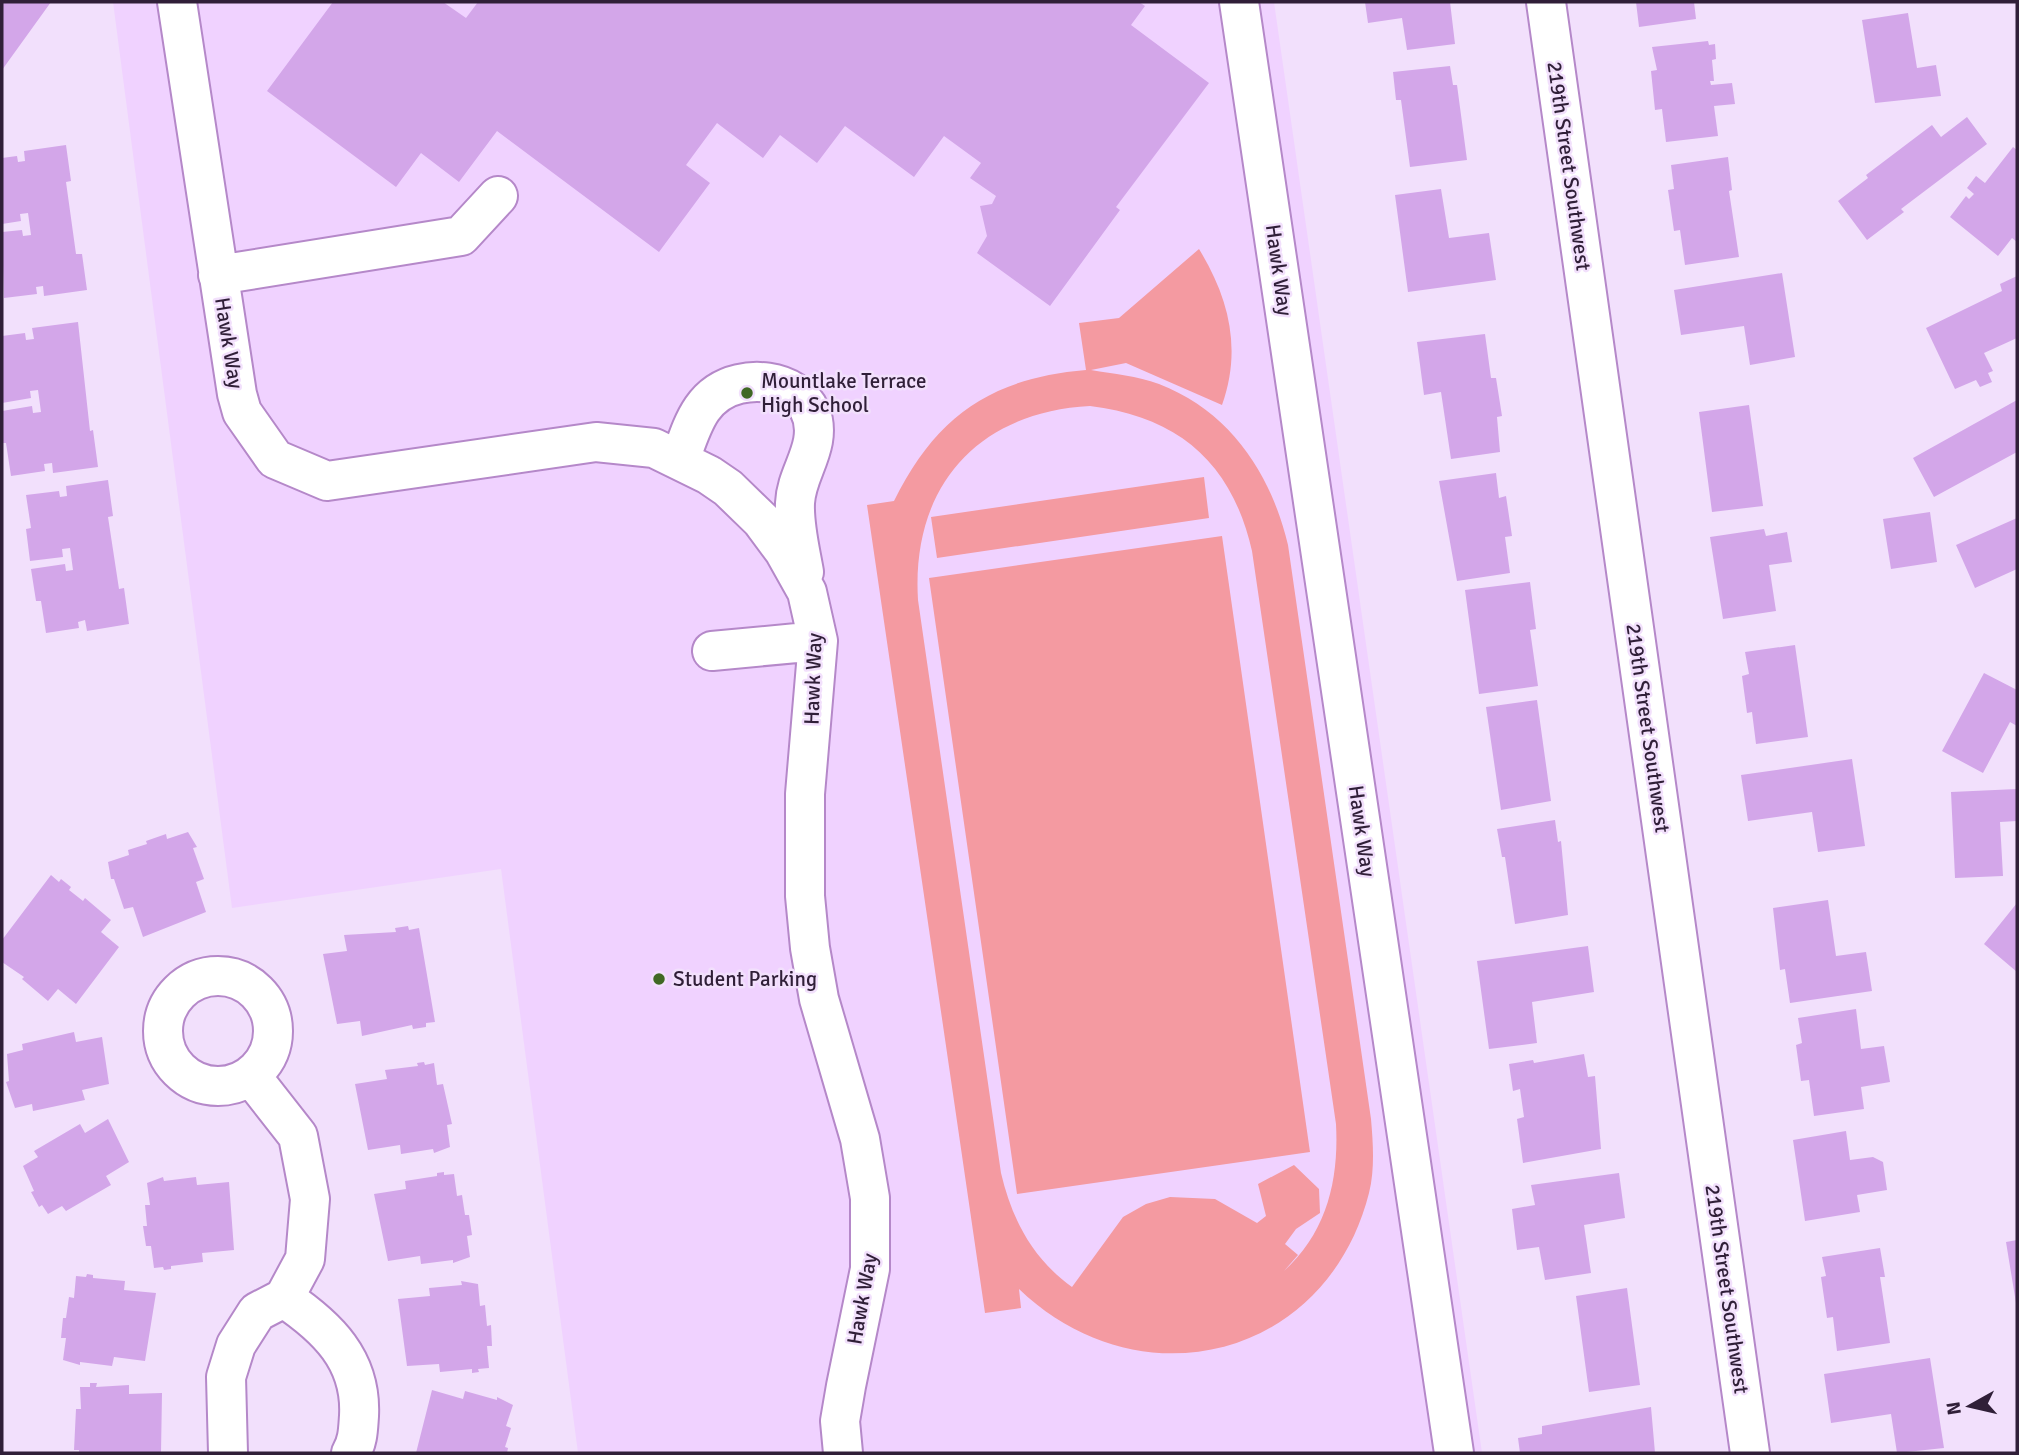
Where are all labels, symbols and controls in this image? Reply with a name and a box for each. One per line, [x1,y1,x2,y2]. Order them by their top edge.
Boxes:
street label: 219th Street Southwest [1541,60,1597,272]
street label: Hawk Way [1260,223,1298,318]
street label: Hawk Way [209,295,249,391]
place label: Mountlake Terrace High School [761,368,927,418]
marker: Mountlake Terrace High School [739,385,755,401]
street label: 219th Street Southwest [1620,622,1676,834]
street label: Hawk Way [798,632,828,726]
street label: Hawk Way [1343,784,1381,879]
place label: Student Parking [673,966,817,992]
marker: Student Parking [651,971,667,987]
street label: 219th Street Southwest [1699,1183,1755,1395]
street label: Hawk Way [841,1251,883,1347]
north arrow [1935,1371,2005,1441]
text: N [1941,1400,1967,1416]

